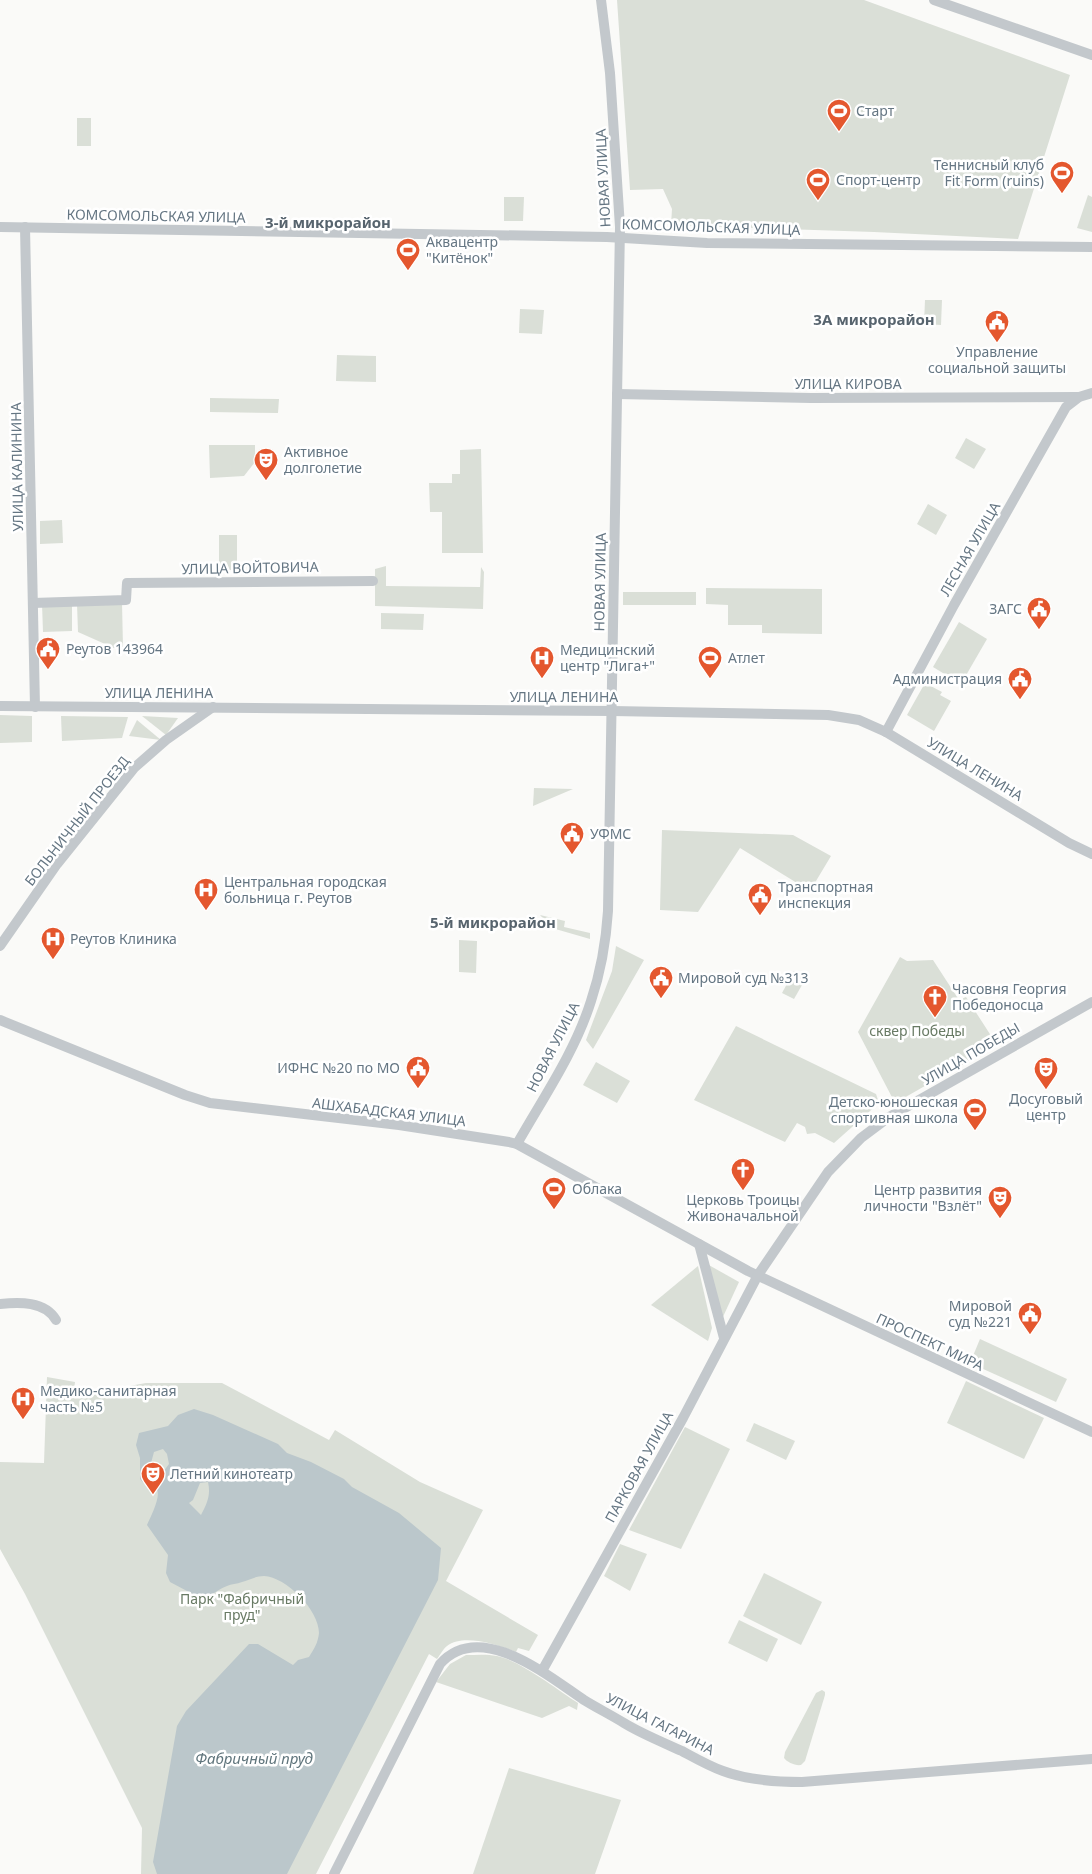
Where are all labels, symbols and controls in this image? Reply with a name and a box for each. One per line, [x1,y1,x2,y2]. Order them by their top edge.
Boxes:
sports icon: Старт [826,98,852,132]
place label: Старт [856,101,895,120]
street label: НОВАЯ УЛИЦА [590,128,615,228]
place label: Теннисный клуб Fit Form (ruins) [934,155,1044,190]
sports icon: Теннисный клуб Fit Form (ruins) [1049,160,1075,194]
sports icon: Спорт-центр [805,167,831,201]
place label: Спорт-центр [836,170,921,189]
street label: КОМСОМОЛЬСКАЯ УЛИЦА [66,204,246,227]
district label: 3-й микрорайон [265,212,391,232]
street label: КОМСОМОЛЬСКАЯ УЛИЦА [621,214,801,239]
place label: Аквацентр "Китёнок" [426,232,498,267]
sports icon: Аквацентр "Китёнок" [395,237,421,271]
district label: 3А микрорайон [813,309,935,329]
public building icon: Управление социальной защиты [984,309,1010,343]
place label: Управление социальной защиты [928,342,1066,377]
street label: УЛИЦА КИРОВА [794,374,902,393]
street label: УЛИЦА КАЛИНИНА [6,402,27,532]
place label: Активное долголетие [284,442,362,477]
theatre icon: Активное долголетие [253,447,279,481]
street label: ЛЕСНАЯ УЛИЦА [935,498,1004,599]
street label: НОВАЯ УЛИЦА [589,532,610,631]
street label: УЛИЦА ВОЙТОВИЧА [181,557,319,578]
public building icon: ЗАГС [1026,596,1052,630]
place label: ЗАГС [989,599,1022,618]
public building icon: Реутов 143964 [35,636,61,670]
place label: Реутов 143964 [66,639,163,658]
place label: Медицинский центр "Лига+" [560,640,655,675]
hospital icon: Медицинский центр "Лига+" [529,645,555,679]
sports icon: Атлет [697,645,723,679]
place label: Атлет [728,648,765,667]
public building icon: Администрация [1007,666,1033,700]
place label: Администрация [893,669,1002,688]
street label: УЛИЦА ЛЕНИНА [105,683,213,702]
street label: УЛИЦА ЛЕНИНА [510,687,618,706]
street label: УЛИЦА ЛЕНИНА [924,732,1027,805]
street label: БОЛЬНИЧНЫЙ ПРОЕЗД [20,751,134,889]
public building icon: УФМС [559,821,585,855]
place label: УФМС [590,824,631,843]
place label: Центральная городская больница г. Реутов [224,872,387,907]
hospital icon: Центральная городская больница г. Реутов [193,877,219,911]
place label: Транспортная инспекция [778,877,873,912]
public building icon: Транспортная инспекция [747,882,773,916]
district label: 5-й микрорайон [430,912,556,932]
hospital icon: Реутов Клиника [40,926,66,960]
place label: Реутов Клиника [70,929,177,948]
public building icon: Мировой суд №313 [648,965,674,999]
place label: Мировой суд №313 [678,968,809,987]
place label: Часовня Георгия Победоносца [952,979,1067,1014]
church icon: Часовня Георгия Победоносца [922,984,948,1018]
street label: НОВАЯ УЛИЦА [522,998,583,1095]
street label: УЛИЦА ПОБЕДЫ [918,1018,1023,1089]
park label: сквер Победы [869,1021,965,1040]
public building icon: ИФНС №20 по МО [405,1055,431,1089]
theatre icon: Досуговый центр [1033,1056,1059,1090]
place label: ИФНС №20 по МО [277,1058,400,1077]
place label: Досуговый центр [1009,1089,1083,1124]
place label: Детско-юношеская спортивная школа [829,1092,958,1127]
street label: АШХАБАДСКАЯ УЛИЦА [311,1093,467,1130]
sports icon: Детско-юношеская спортивная школа [962,1097,988,1131]
church icon: Церковь Троицы Живоначальной [730,1157,756,1191]
sports icon: Облака [541,1176,567,1210]
place label: Облака [572,1179,622,1198]
place label: Центр развития личности "Взлёт" [864,1180,982,1215]
theatre icon: Центр развития личности "Взлёт" [987,1185,1013,1219]
place label: Церковь Троицы Живоначальной [686,1190,800,1225]
place label: Мировой суд №221 [948,1296,1012,1331]
public building icon: Мировой суд №221 [1017,1301,1043,1335]
street label: ПРОСПЕКТ МИРА [873,1308,987,1375]
place label: Медико-санитарная часть №5 [40,1381,177,1416]
hospital icon: Медико-санитарная часть №5 [10,1386,36,1420]
street label: ПАРКОВАЯ УЛИЦА [600,1408,677,1526]
theatre icon: Летний кинотеатр [140,1461,166,1495]
place label: Летний кинотеатр [170,1464,293,1483]
park label: Парк "Фабричный пруд" [180,1589,304,1624]
street label: УЛИЦА ГАГАРИНА [603,1688,718,1759]
water label: Фабричный пруд [195,1748,313,1768]

